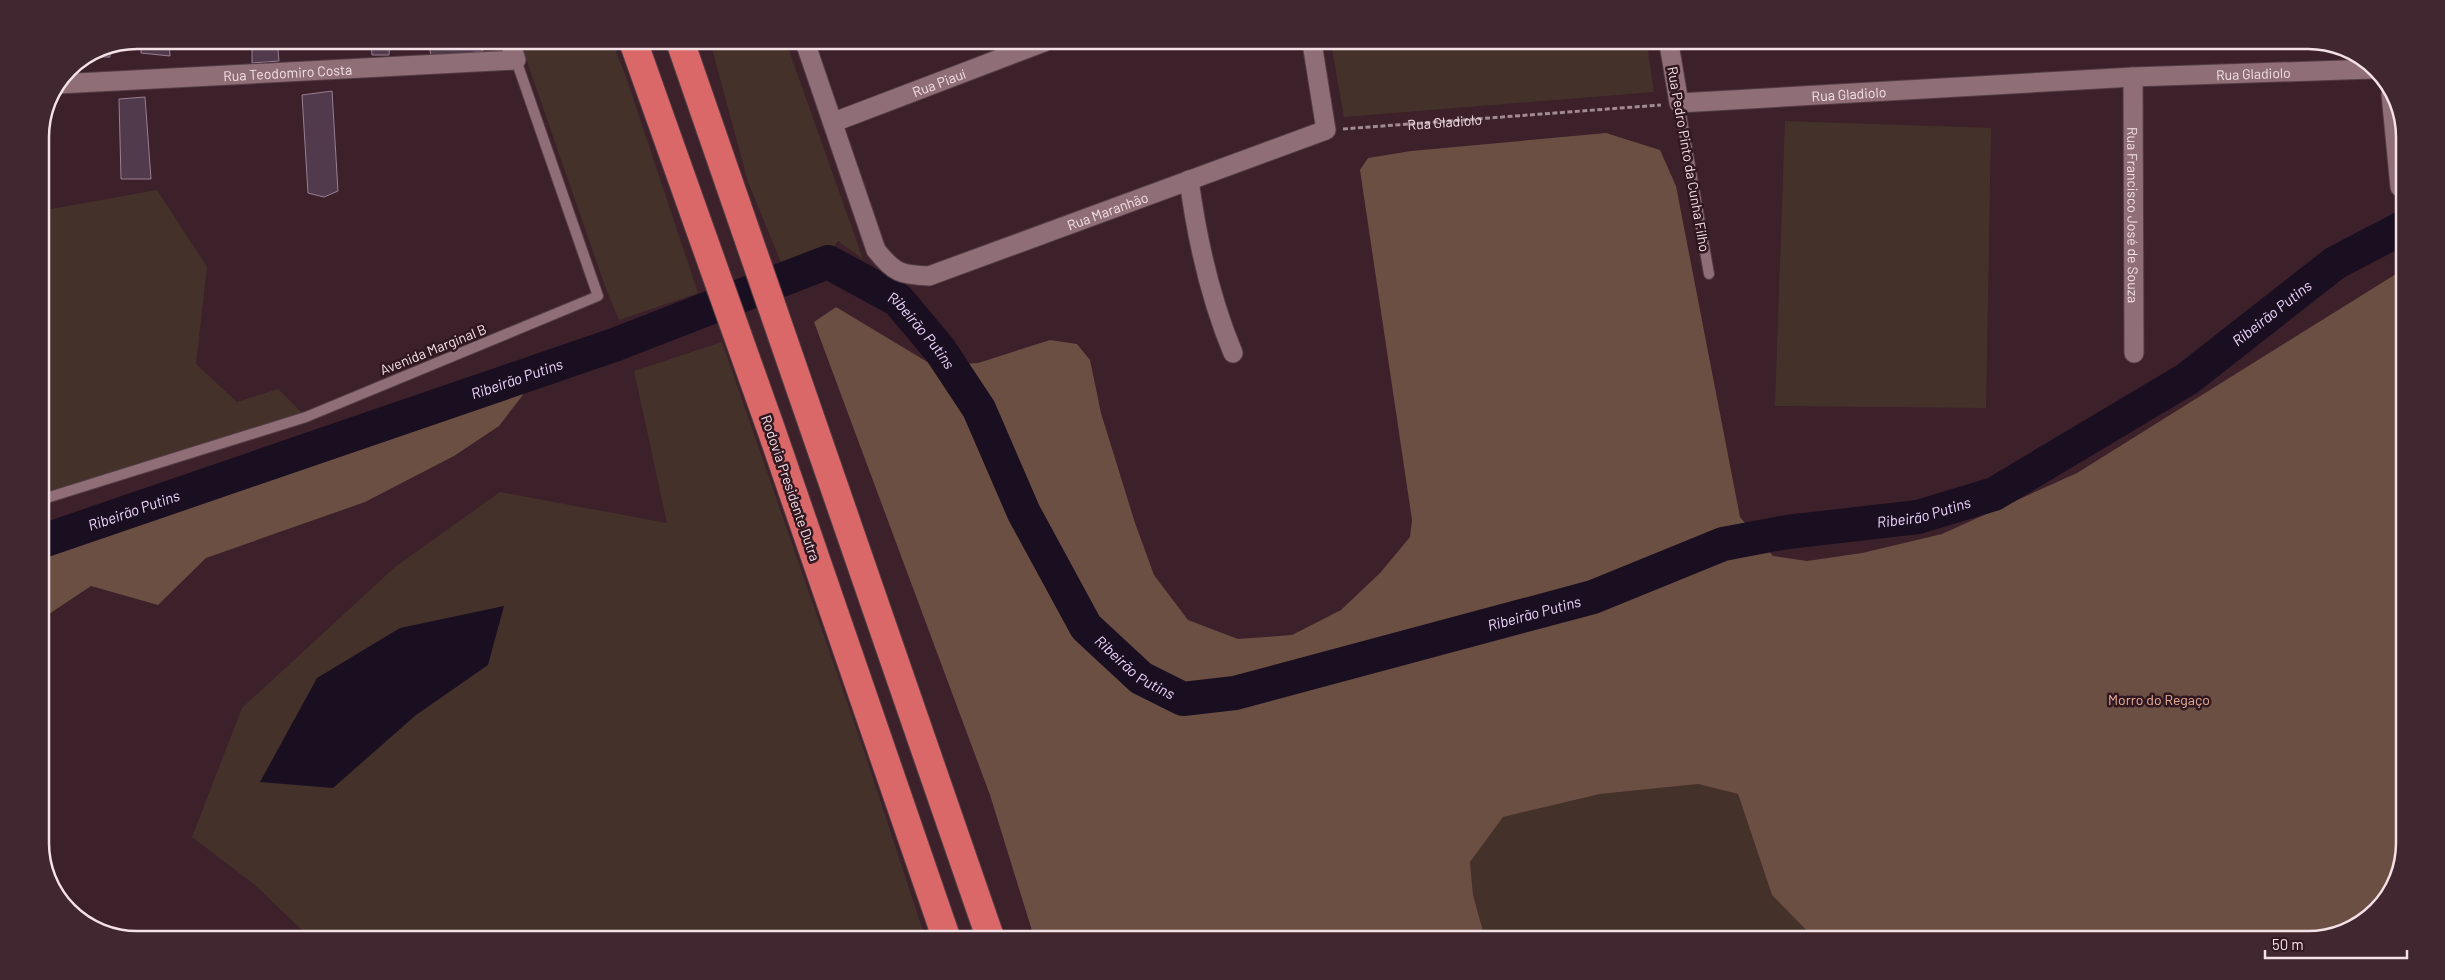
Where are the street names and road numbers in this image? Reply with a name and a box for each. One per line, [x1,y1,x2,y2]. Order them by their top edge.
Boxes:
street label: Rua Teodomiro Costa [223,60,353,84]
street label: Rua Gladiolo [2216,63,2291,83]
street label: Rua Piauí [910,64,968,100]
street label: Rua Pedro Pinto da Cunha Filho [1664,65,1714,253]
street label: Rua Gladiolo [1811,83,1887,104]
street label: Rua Gladiolo [1407,110,1483,133]
street label: Rua Francisco José de Souza [2125,127,2142,303]
street label: Rua Maranhão [1064,188,1150,233]
street label: Avenida Marginal B [377,320,489,378]
street label: Rodovia Presidente Dutra [758,413,824,563]

